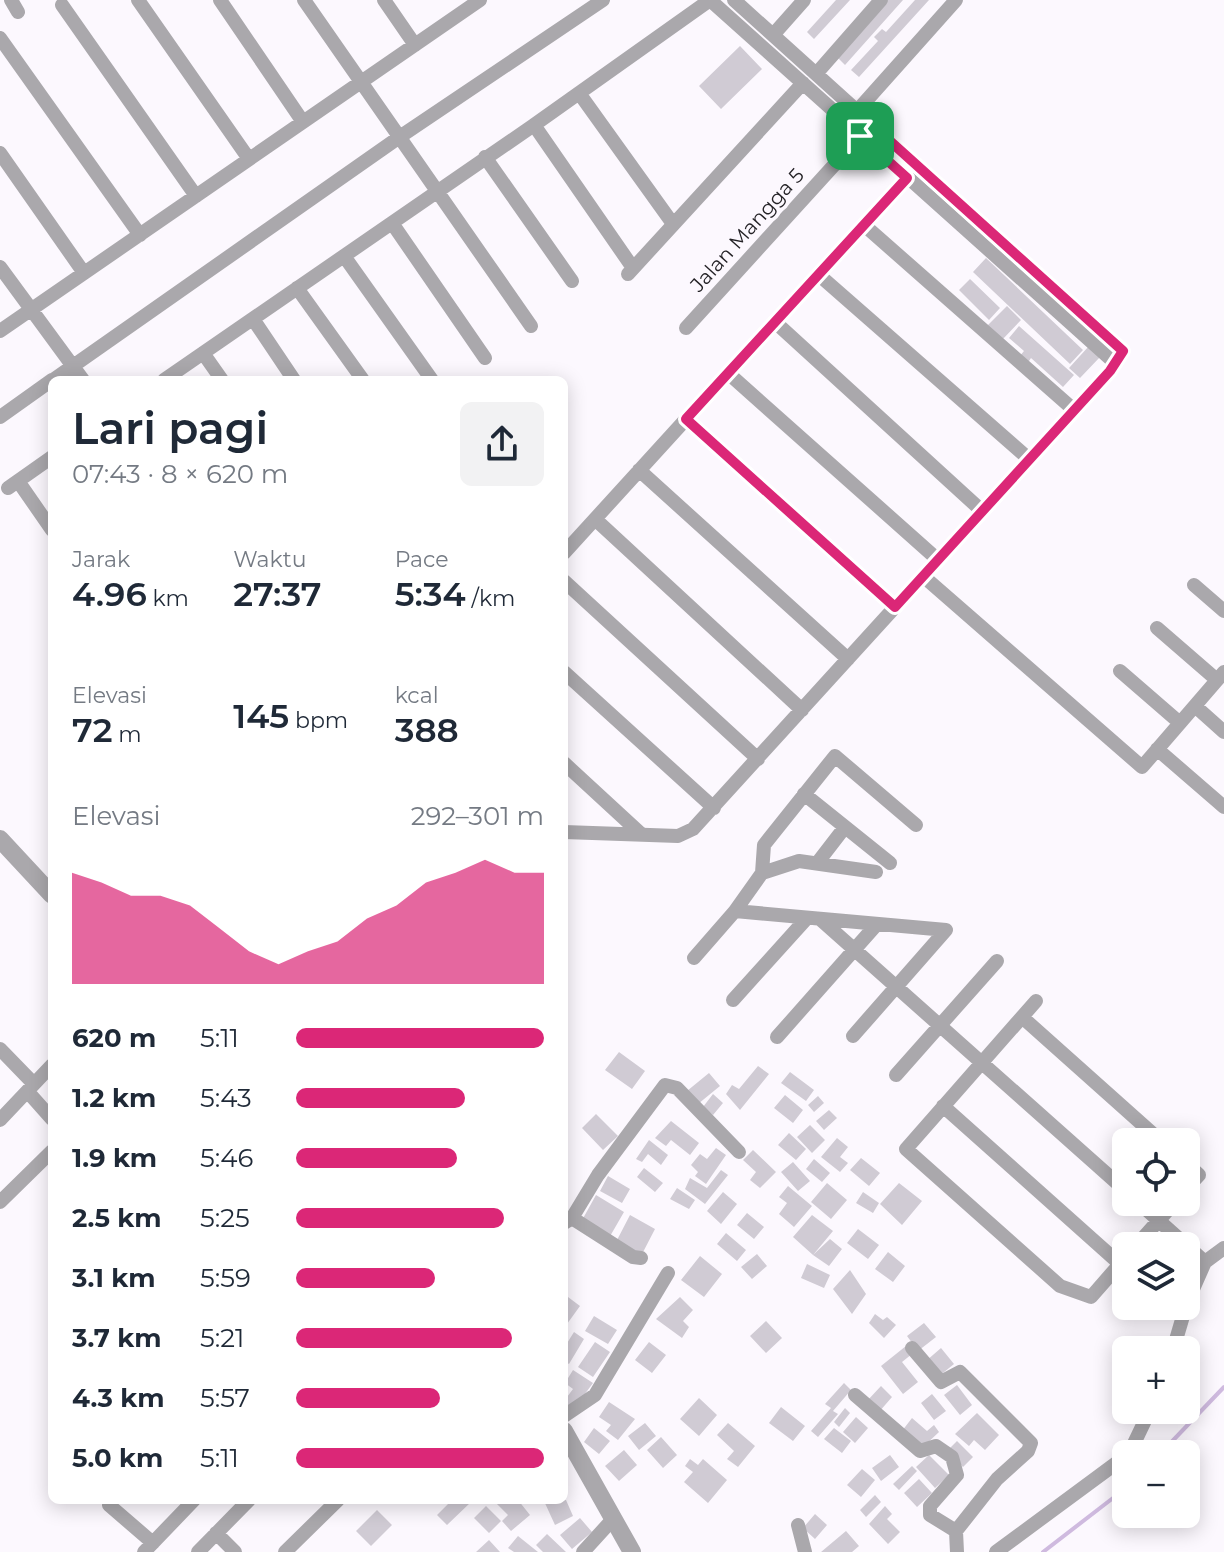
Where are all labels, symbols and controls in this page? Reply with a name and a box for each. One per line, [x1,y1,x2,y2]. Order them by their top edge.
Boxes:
pin [826,102,894,170]
icon: arrive [838,114,882,158]
street label: Jalan Mangga 5 [685,163,809,297]
text: Lari pagi [72,401,268,455]
button: share [460,402,544,486]
text: 07:43 · 8 × 620 m [72,458,288,490]
text: Jarak [72,546,130,573]
text: Waktu [233,546,306,573]
text: Pace [395,546,449,573]
text: 4.96 [72,573,147,615]
text: 27:37 [233,573,322,615]
text: 5:34 [395,573,466,615]
text: km [147,585,189,612]
text: /km [466,585,515,612]
text: Elevasi [72,682,147,709]
text: kcal [395,682,439,709]
text: 145 [233,695,289,737]
text: bpm [289,707,348,734]
text: 72 [72,709,112,751]
text: 388 [395,709,459,751]
text: m [112,721,142,748]
text: Elevasi [72,800,160,832]
text: 292–301 m [411,800,544,832]
text: 620 m [72,1022,156,1054]
text: 5:11 [200,1022,239,1054]
text: 1.2 km [72,1082,156,1114]
text: 5:43 [200,1082,252,1114]
map controls [1112,1128,1200,1528]
button: locate [1112,1128,1200,1216]
text: 1.9 km [72,1142,157,1174]
text: 5:46 [200,1142,253,1174]
text: 2.5 km [72,1202,161,1234]
text: 5:25 [200,1202,250,1234]
button: layers [1112,1232,1200,1320]
text: 3.1 km [72,1262,156,1294]
text: 5:59 [200,1262,251,1294]
text: 3.7 km [72,1322,161,1354]
text: 5:21 [200,1322,244,1354]
button: + [1112,1336,1200,1424]
text: 4.3 km [72,1382,164,1414]
text: 5:57 [200,1382,250,1414]
button: − [1112,1440,1200,1528]
text: 5.0 km [72,1442,163,1474]
text: 5:11 [200,1442,239,1474]

